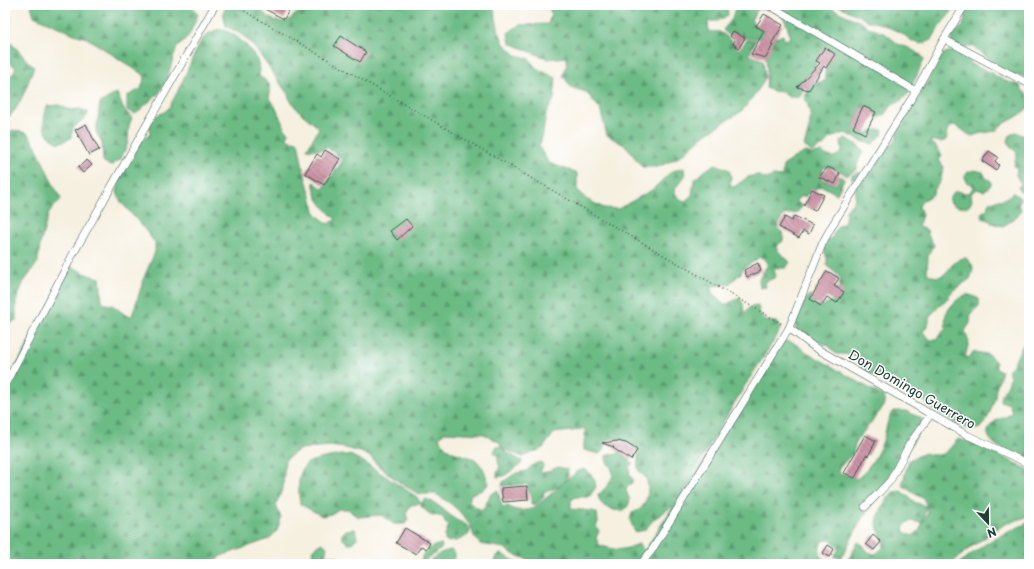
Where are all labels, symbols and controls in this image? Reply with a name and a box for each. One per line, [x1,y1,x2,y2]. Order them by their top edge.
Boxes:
street label: Don Domingo Guerrero [845,344,980,433]
north arrow [968,503,1008,543]
text: N [984,523,999,542]

